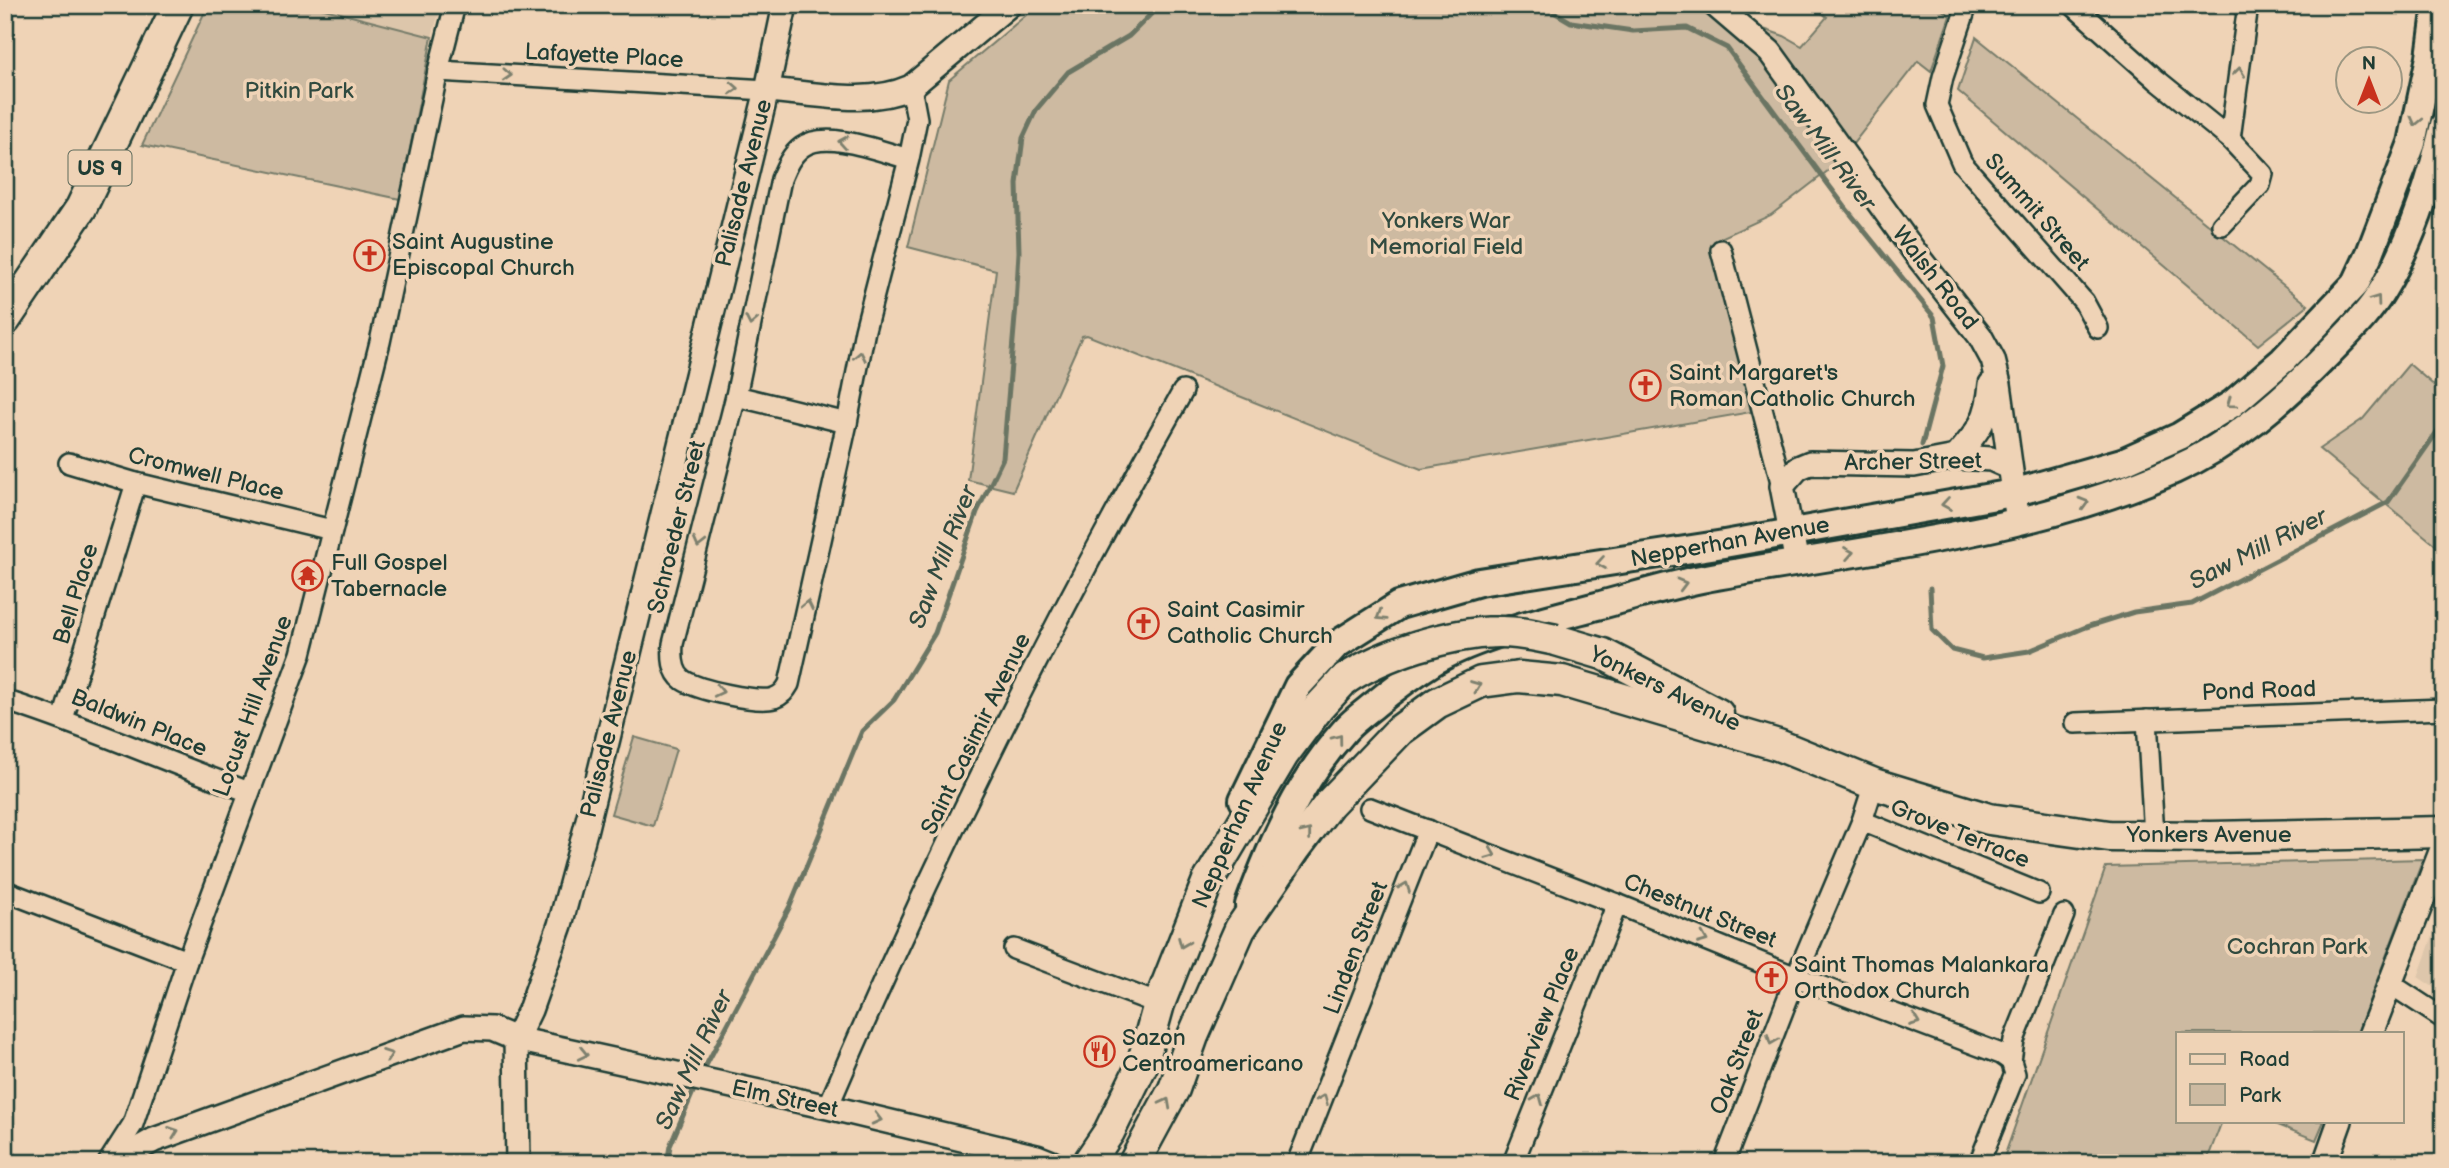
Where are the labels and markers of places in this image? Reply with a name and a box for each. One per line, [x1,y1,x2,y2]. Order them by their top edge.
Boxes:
place label: Saint Augustine Episcopal Church [392,228,575,282]
church icon: Saint Augustine Episcopal Church [352,238,386,272]
place label: Saint Margaret's Roman Catholic Church [1669,359,1915,413]
church icon: Saint Margaret's Roman Catholic Church [1629,369,1663,403]
place label: Full Gospel Tabernacle [331,549,448,603]
temple icon: Full Gospel Tabernacle [291,559,325,593]
place label: Saint Casimir Catholic Church [1167,596,1333,650]
church icon: Saint Casimir Catholic Church [1127,606,1161,640]
place label: Saint Thomas Malankara Orthodox Church [1794,951,2049,1005]
church icon: Saint Thomas Malankara Orthodox Church [1754,961,1788,995]
place label: Sazon Centroamericano [1122,1024,1304,1078]
restaurant icon: Sazon Centroamericano [1082,1034,1116,1068]

